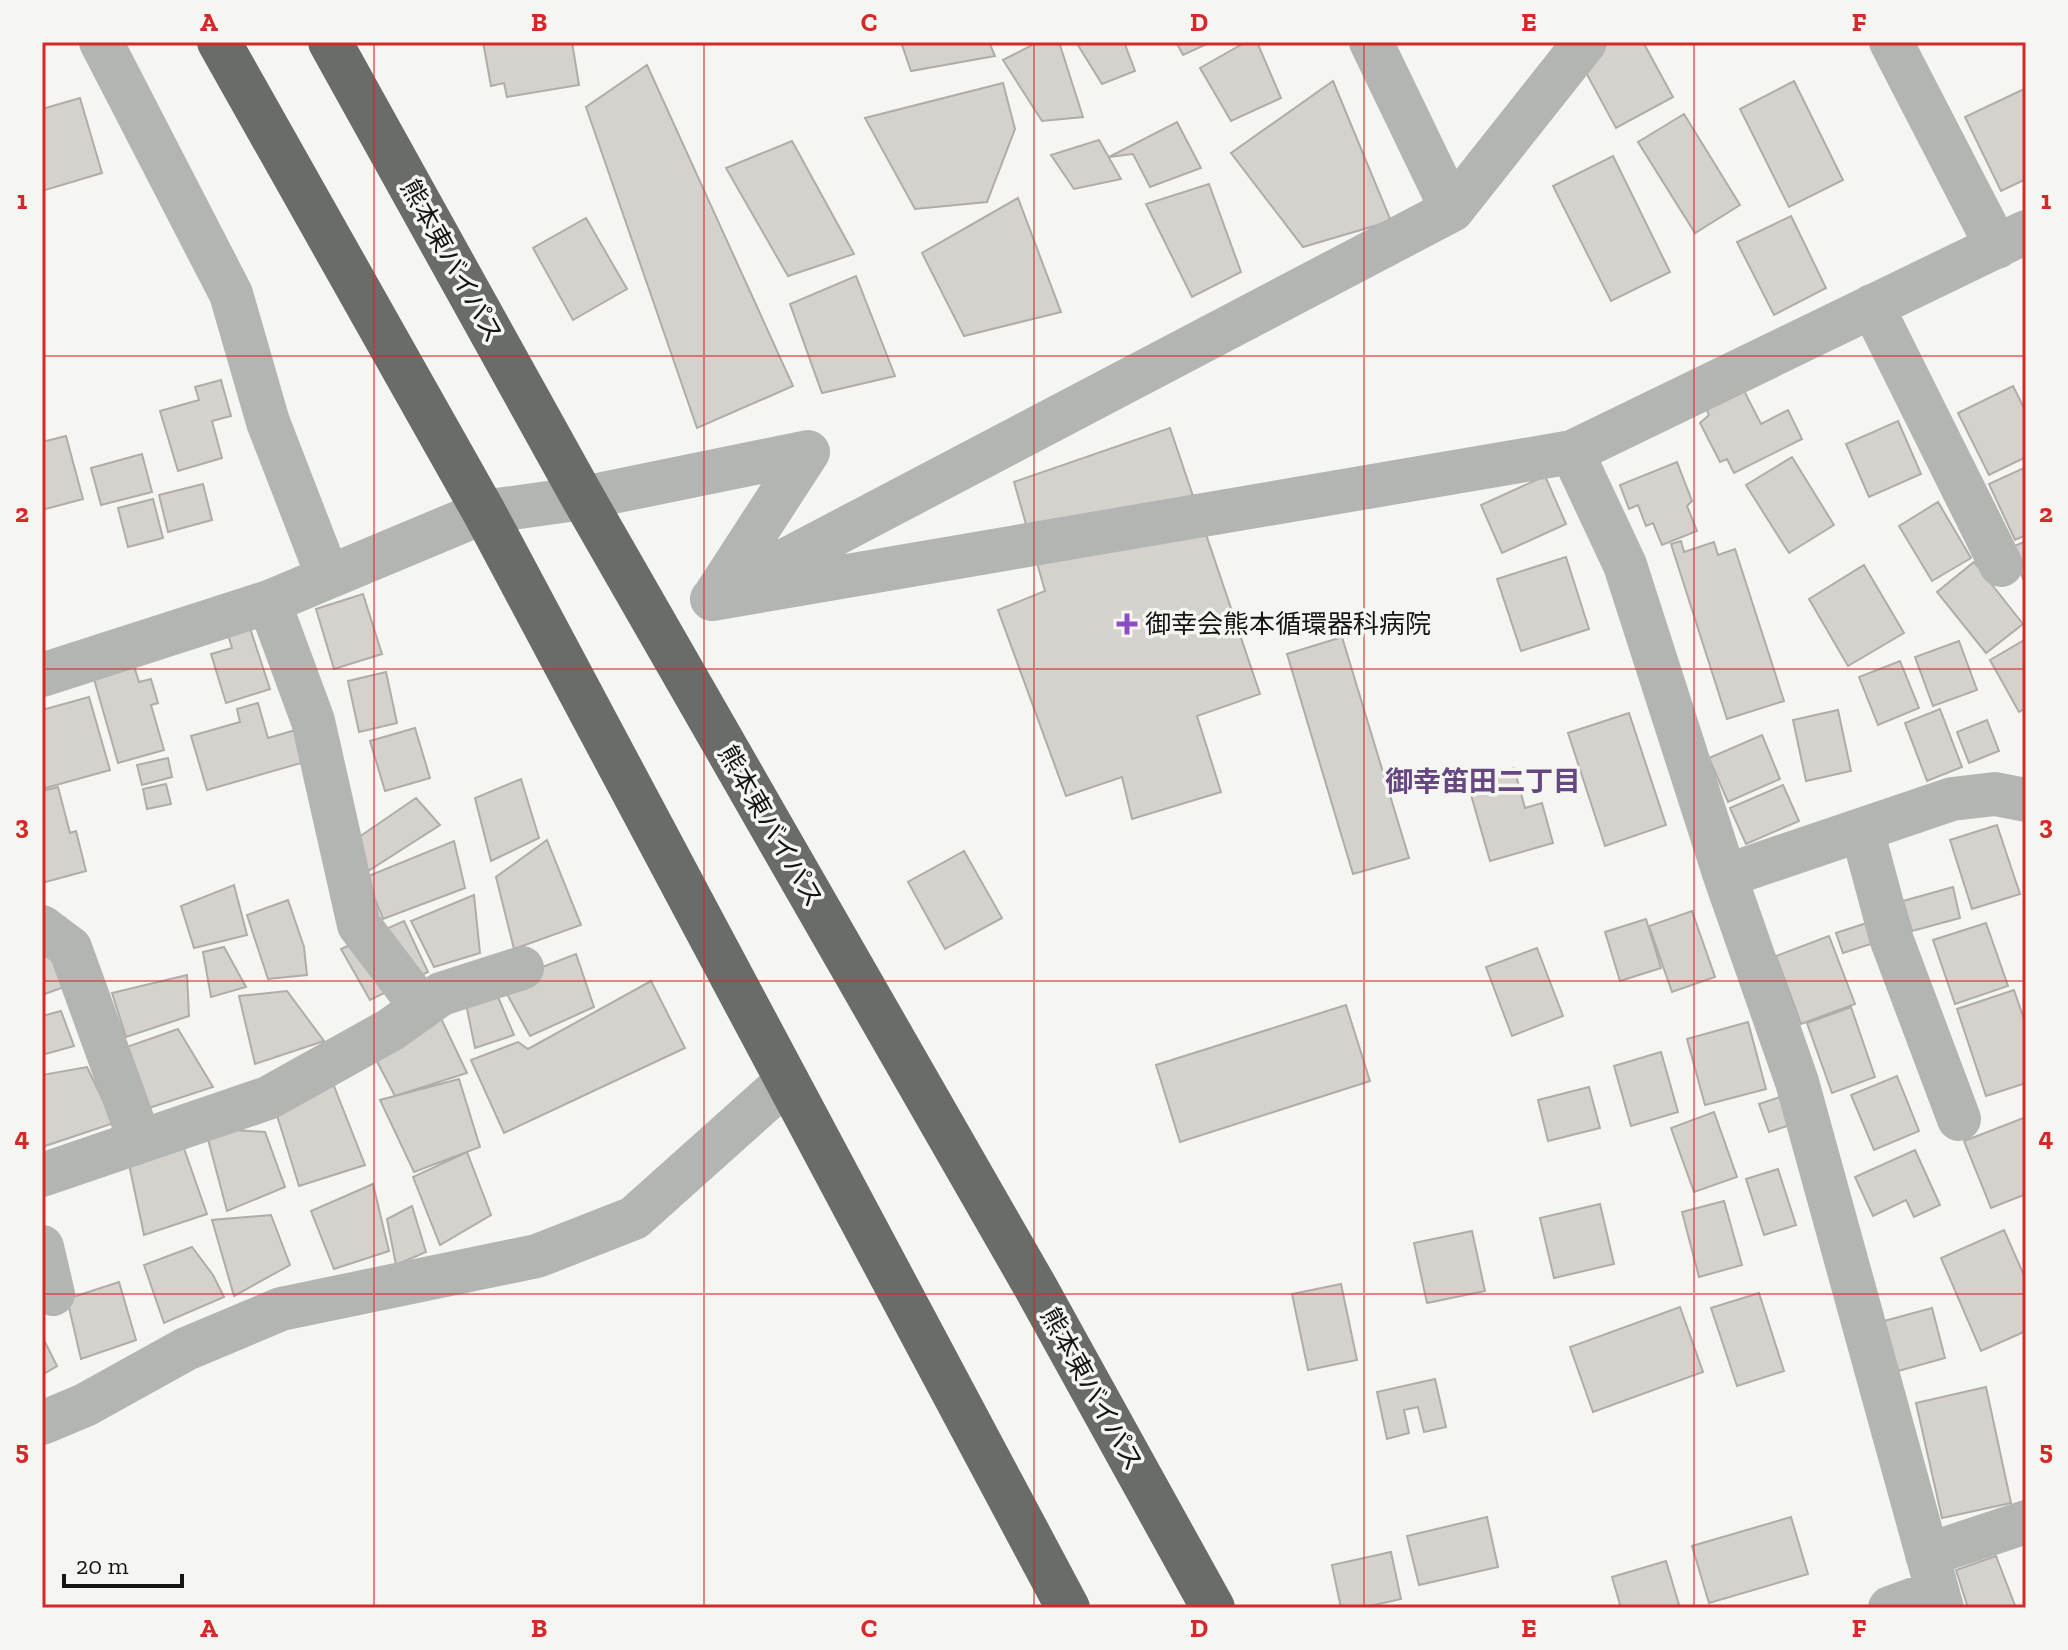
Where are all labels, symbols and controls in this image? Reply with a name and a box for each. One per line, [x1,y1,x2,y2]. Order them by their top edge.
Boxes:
text: A [200,6,218,38]
text: B [531,6,547,38]
text: C [861,6,877,38]
text: D [1190,6,1208,38]
text: E [1521,6,1537,38]
text: F [1852,6,1867,38]
street label: 熊本東バイパス [394,174,510,348]
text: 1 [17,184,28,216]
text: 1 [2041,184,2052,216]
text: 2 [15,497,29,529]
text: 2 [2039,497,2053,529]
place label: 御幸会熊本循環器科病院 [1145,608,1431,640]
marker: 御幸会熊本循環器科病院 [1116,613,1138,635]
street label: 熊本東バイパス [712,739,830,913]
district label: 御幸笛田二丁目 [1385,765,1581,798]
text: 3 [15,809,29,841]
text: 3 [2039,809,2053,841]
text: 4 [15,1121,30,1153]
text: 4 [2039,1121,2054,1153]
street label: 熊本東バイパス [1034,1302,1150,1476]
text: 5 [15,1434,29,1466]
text: 5 [2039,1434,2053,1466]
scale bar [64,1538,182,1588]
text: 20 m [76,1551,129,1580]
text: A [200,1612,218,1644]
text: B [531,1612,547,1644]
text: C [861,1612,877,1644]
text: D [1190,1612,1208,1644]
text: E [1521,1612,1537,1644]
text: F [1852,1612,1867,1644]

